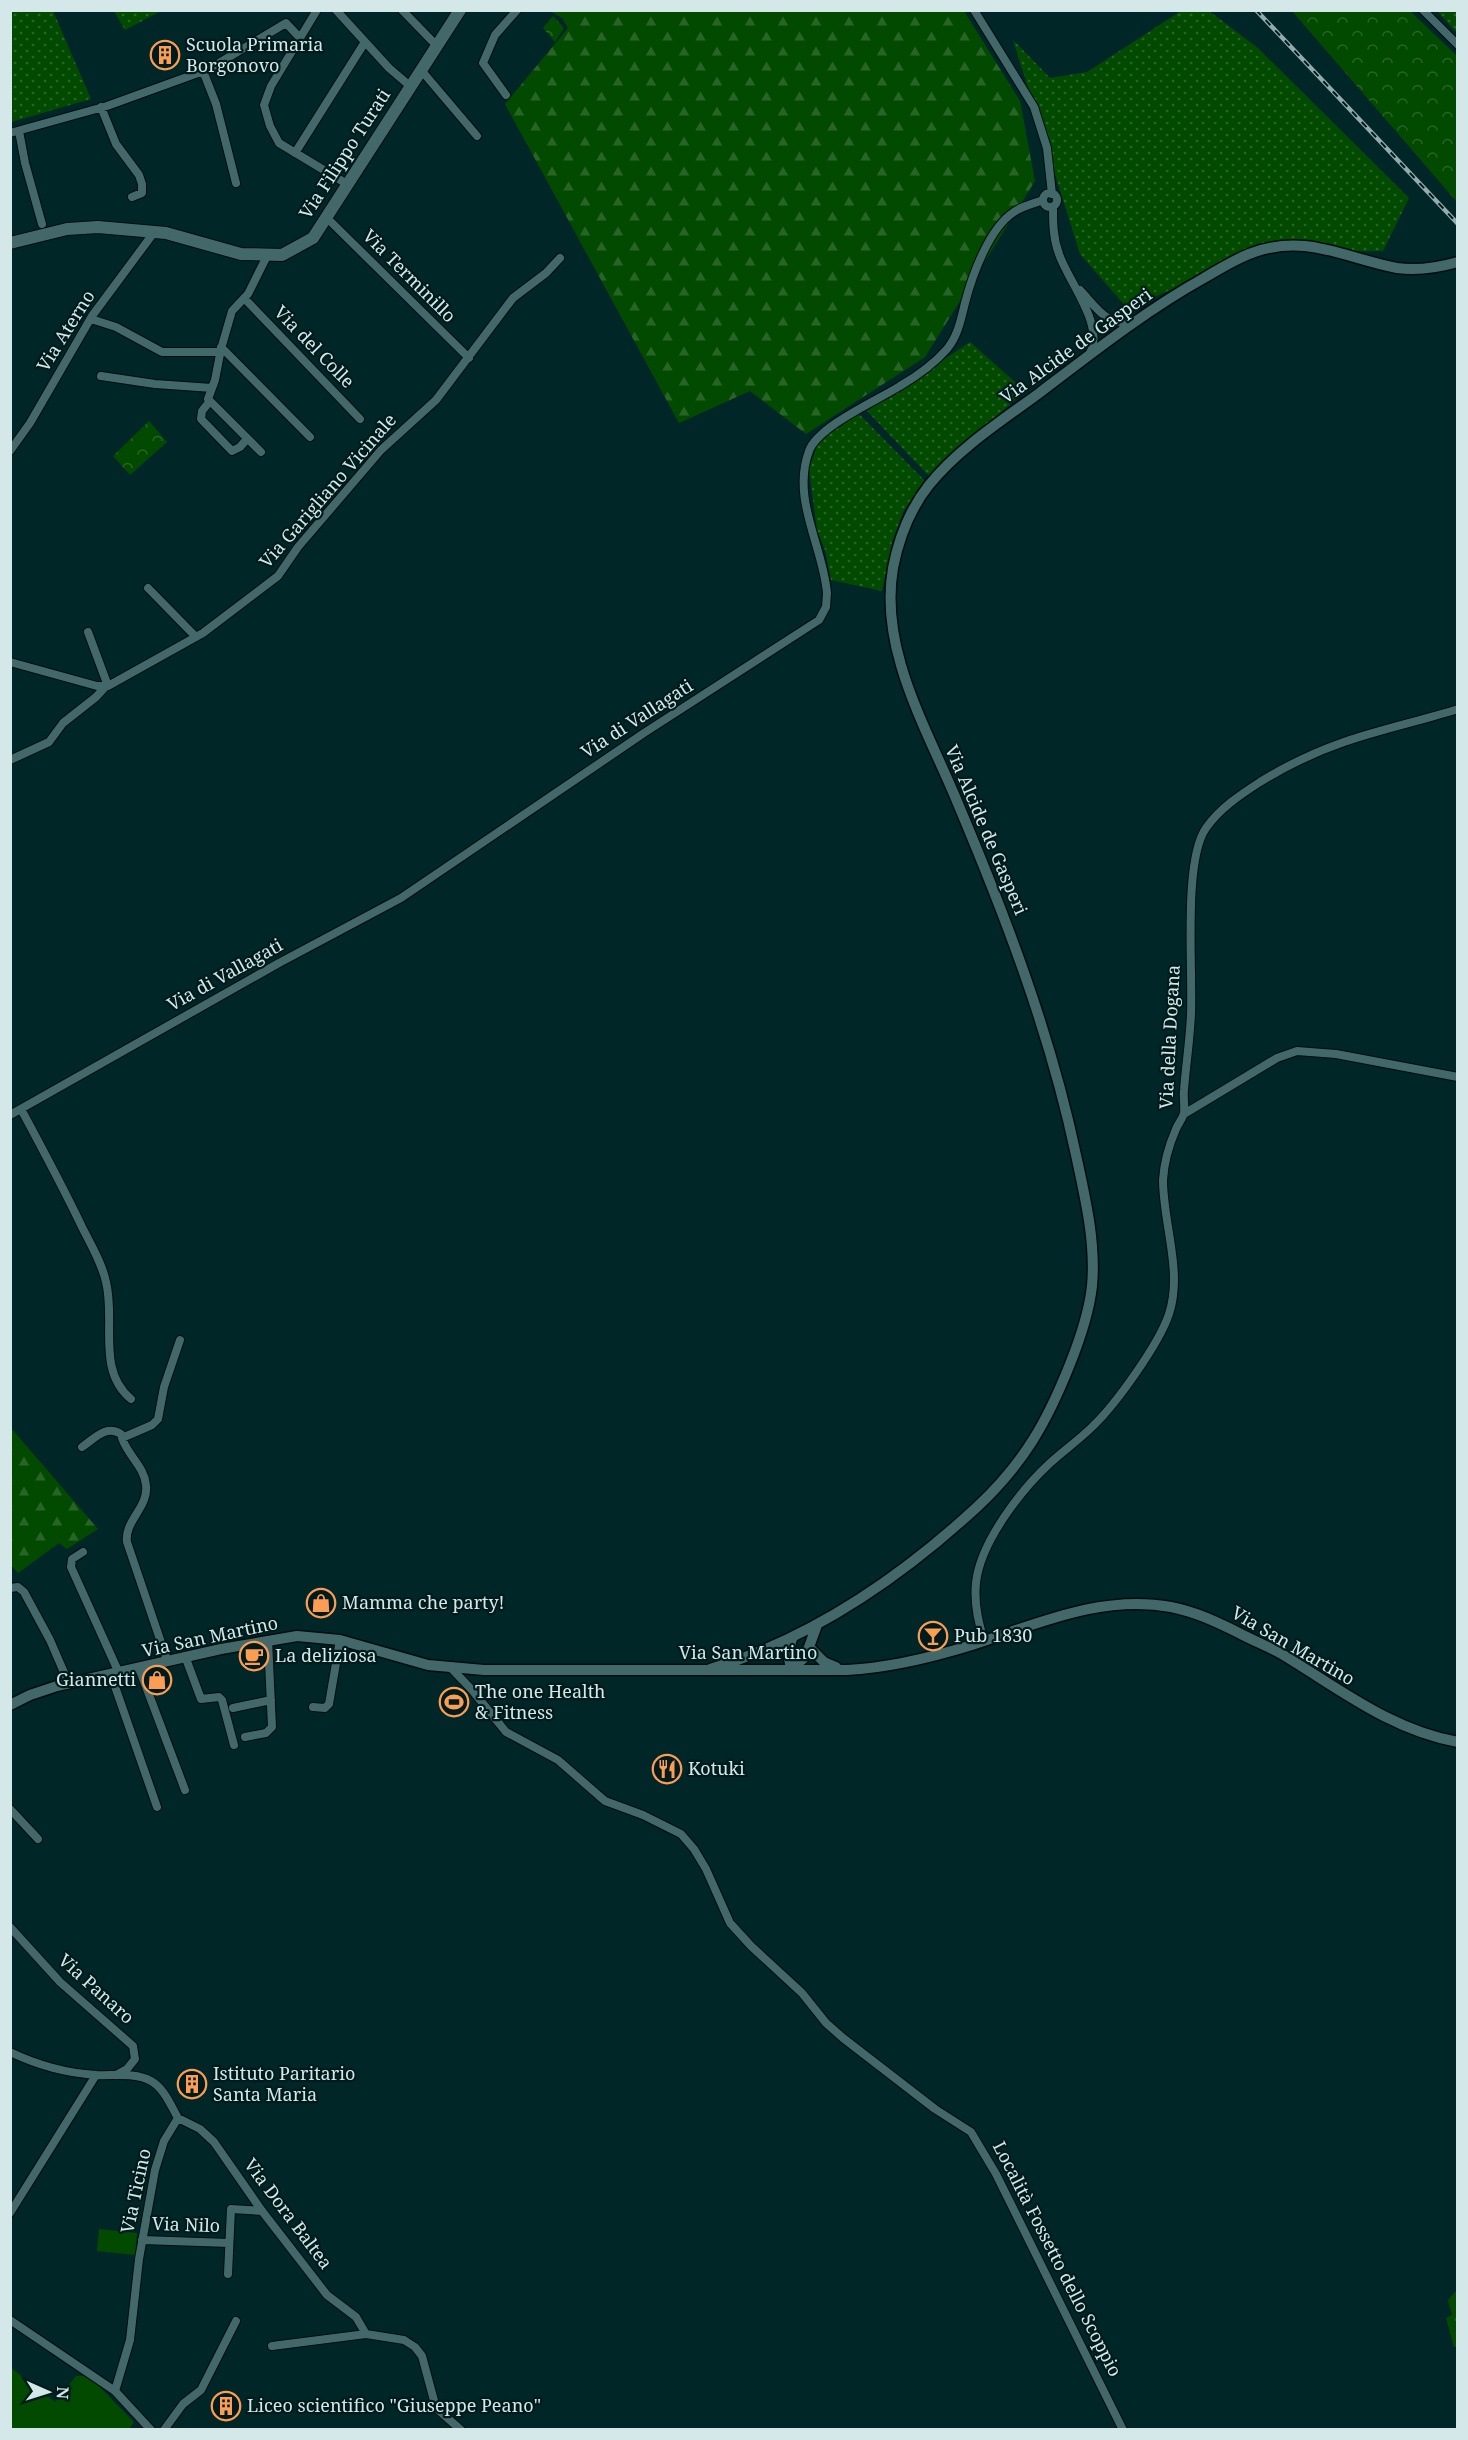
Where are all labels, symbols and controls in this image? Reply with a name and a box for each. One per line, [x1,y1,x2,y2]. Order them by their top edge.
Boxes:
place label: Scuola Primaria Borgonovo [186,32,323,77]
building icon: Scuola Primaria Borgonovo [149,39,181,71]
street label: Via Filippo Turati [293,84,395,223]
street label: Via Terminillo [358,223,462,327]
street label: Via Alcide de Gasperi [995,282,1156,408]
street label: Via Aterno [31,285,100,376]
street label: Via del Colle [269,300,360,393]
street label: Via Garigliano Vicinale [253,408,401,573]
street label: Via di Vallagati [576,673,697,763]
street label: Via Alcide de Gasperi [940,741,1034,918]
street label: Via di Vallagati [162,932,287,1016]
street label: Via della Dogana [1153,964,1185,1110]
shop icon: Mamma che party! [305,1587,337,1619]
place label: Mamma che party! [342,1590,505,1614]
street label: Via San Martino [1228,1600,1359,1690]
street label: Via San Martino [140,1610,280,1662]
bar icon: Pub 1830 [917,1620,949,1652]
place label: Pub 1830 [954,1623,1032,1647]
cafe icon: La deliziosa [238,1640,270,1672]
street label: Via San Martino [679,1640,817,1664]
place label: La deliziosa [275,1643,377,1667]
shop icon: Giannetti [141,1664,173,1696]
place label: Giannetti [56,1667,136,1691]
place label: The one Health & Fitness [475,1679,605,1724]
sports icon: The one Health & Fitness [438,1686,470,1718]
restaurant icon: Kotuki [651,1753,683,1785]
place label: Kotuki [688,1756,745,1780]
street label: Via Panaro [54,1948,140,2029]
place label: Istituto Paritario Santa Maria [213,2061,355,2106]
building icon: Istituto Paritario Santa Maria [176,2068,208,2100]
street label: Località Fossetto dello Scoppio [988,2137,1128,2380]
street label: Via Ticino [114,2146,156,2235]
street label: Via Dora Baltea [239,2153,338,2274]
street label: Via Nilo [152,2211,221,2237]
north arrow [18,2362,78,2422]
text: N [52,2386,74,2400]
building icon: Liceo scientifico "Giuseppe Peano" [210,2390,242,2422]
place label: Liceo scientifico "Giuseppe Peano" [247,2393,541,2417]

